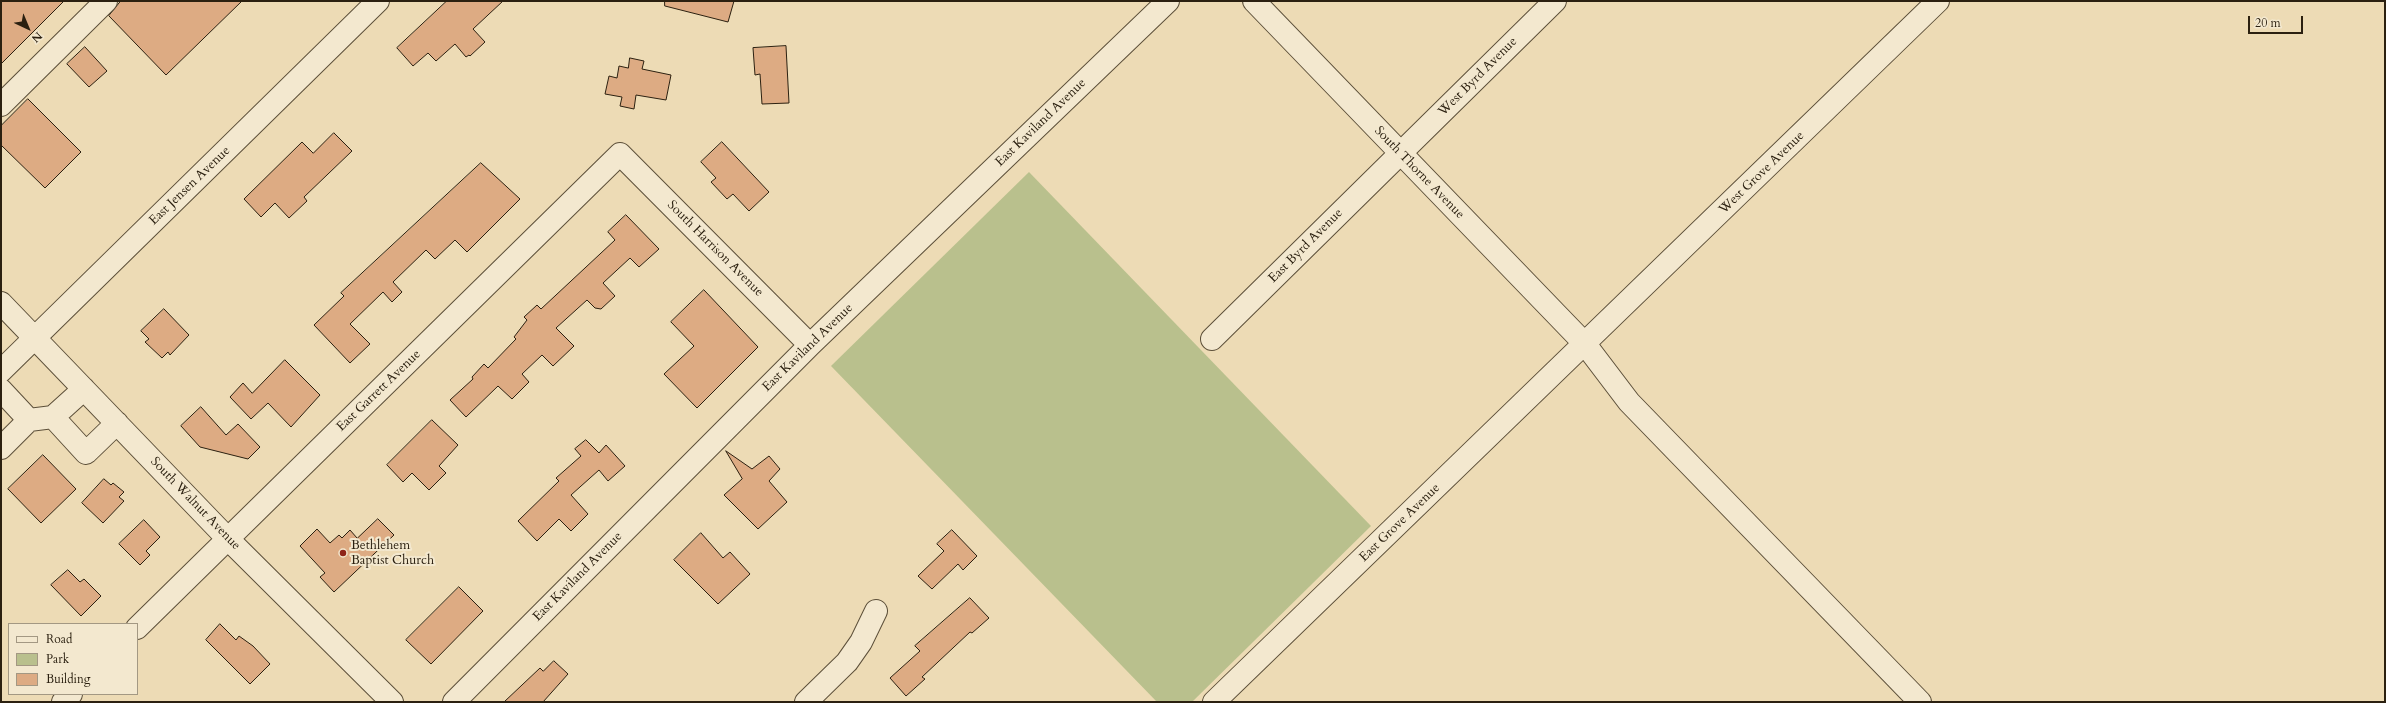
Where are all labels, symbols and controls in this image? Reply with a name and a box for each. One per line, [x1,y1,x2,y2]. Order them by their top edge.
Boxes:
north arrow [8,8,48,48]
scale bar [2250,8,2305,34]
text: 20 m [2255,15,2281,31]
text: N [28,28,45,46]
street label: West Byrd Avenue [1435,34,1521,120]
street label: East Kaviland Avenue [992,76,1090,170]
street label: South Thorne Avenue [1371,123,1467,223]
street label: West Grove Avenue [1716,128,1808,218]
street label: East Jensen Avenue [146,143,234,229]
street label: South Harrison Avenue [664,198,766,300]
street label: East Byrd Avenue [1266,206,1346,286]
street label: East Kaviland Avenue [759,301,857,395]
street label: East Garrett Avenue [334,347,424,435]
street label: South Walnut Avenue [147,454,243,554]
street label: East Grove Avenue [1357,481,1443,565]
street label: East Kaviland Avenue [530,529,626,625]
place label: Bethlehem Baptist Church [351,538,434,569]
marker: Bethlehem Baptist Church [338,548,348,558]
legend [8,623,138,695]
text: Road [46,631,72,647]
text: Park [46,651,69,667]
text: Building [46,671,90,687]

